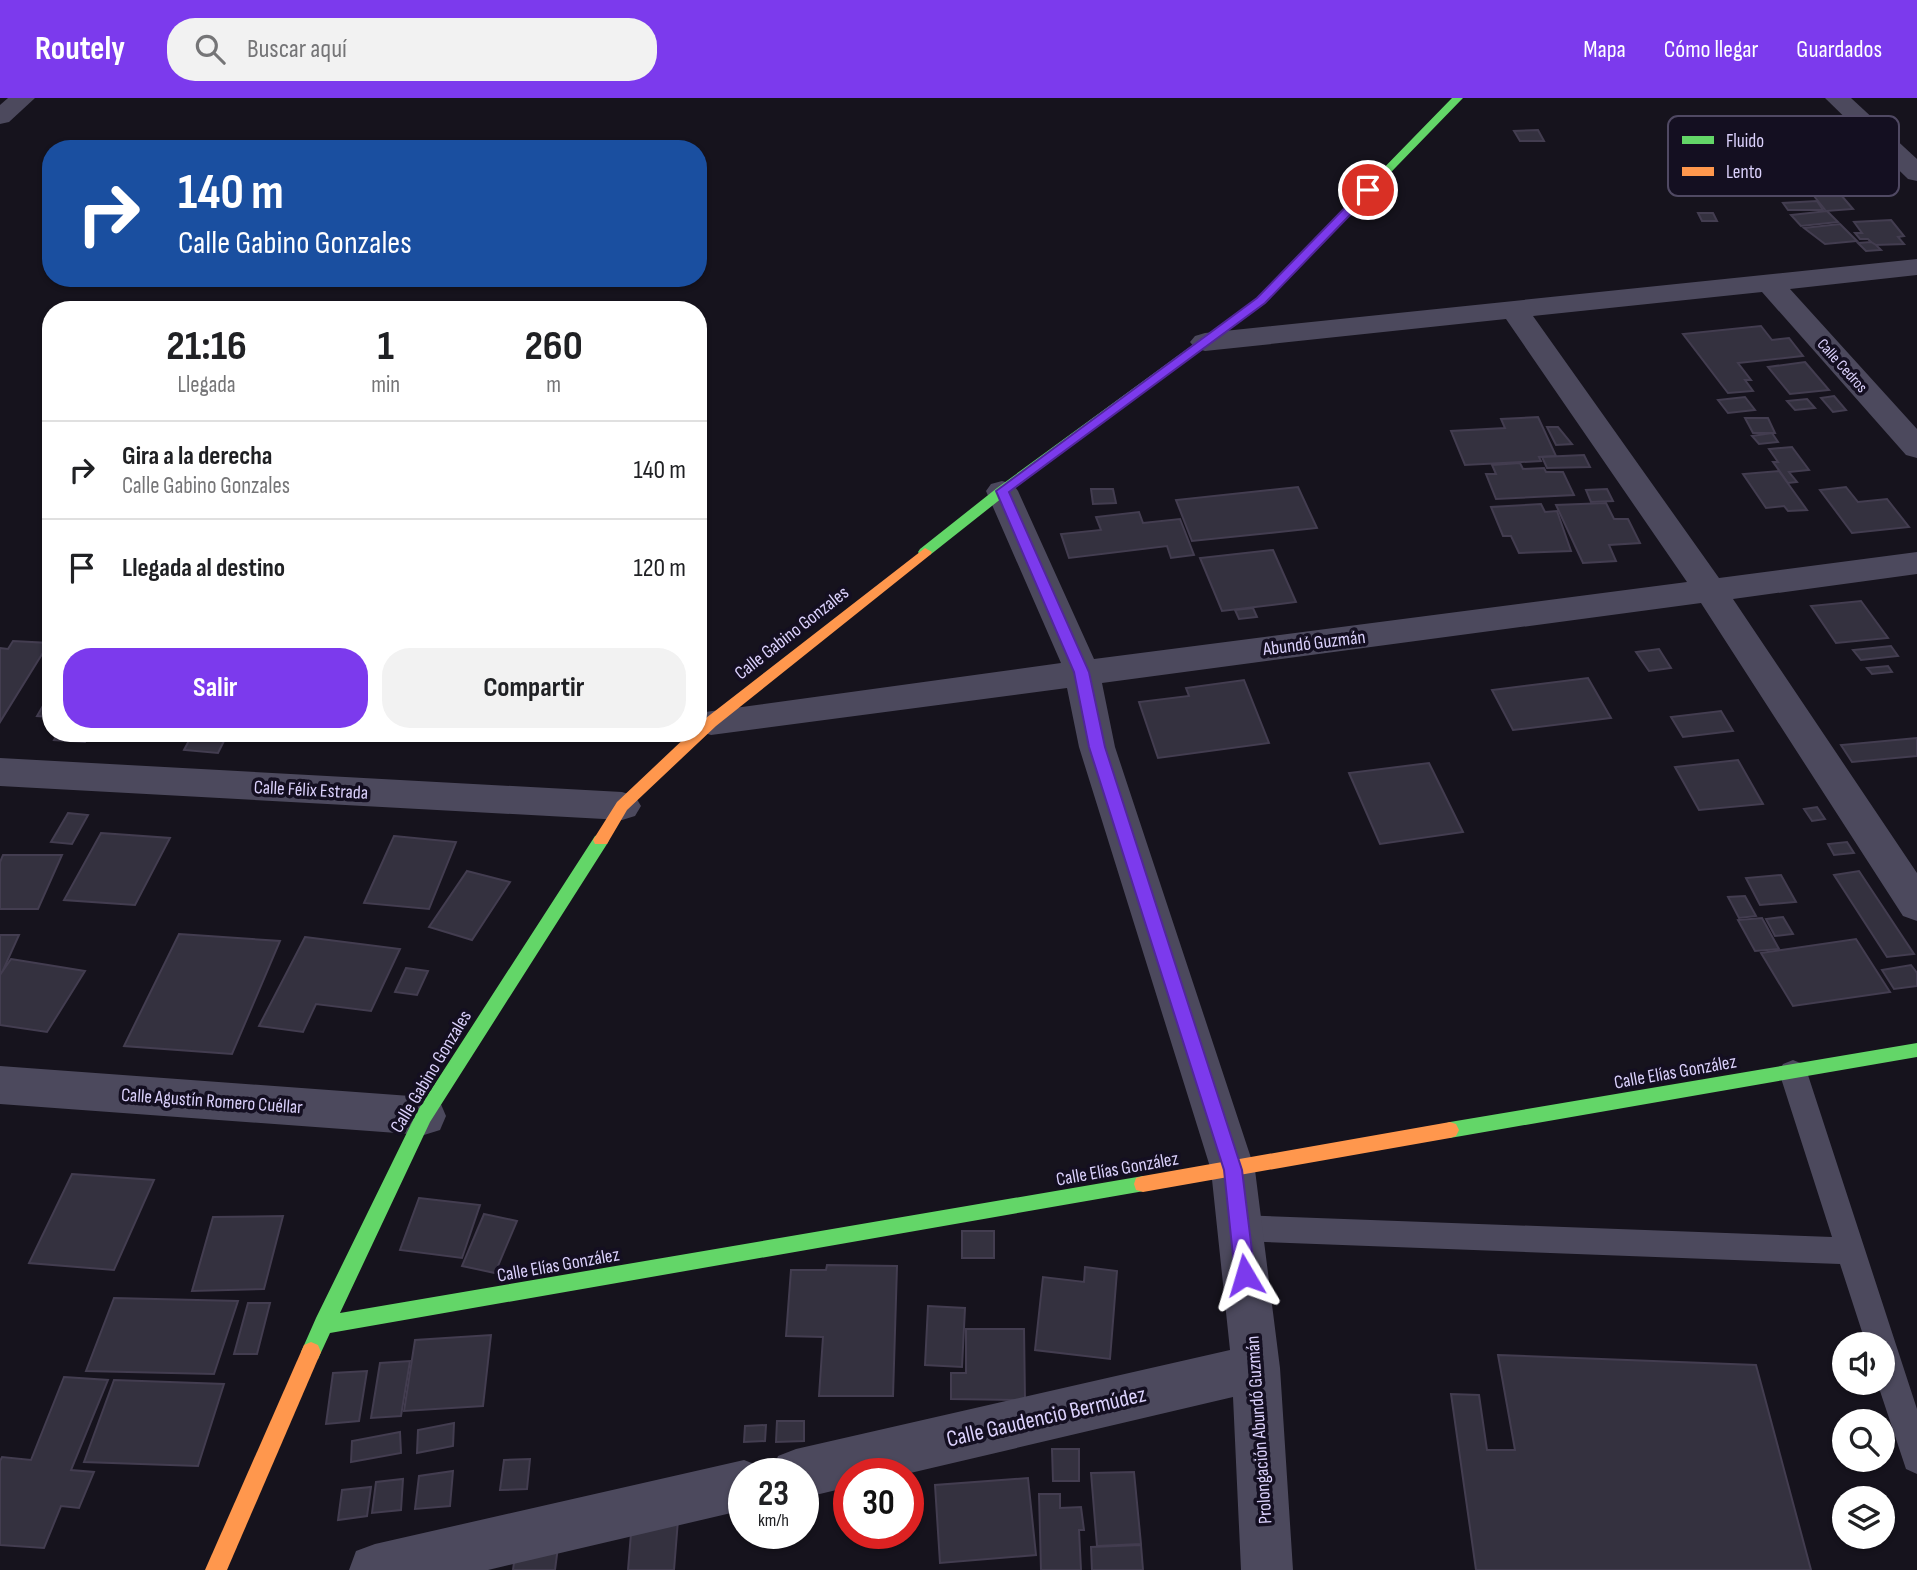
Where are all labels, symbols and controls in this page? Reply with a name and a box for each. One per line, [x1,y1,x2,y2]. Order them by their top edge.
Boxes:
search box [167,18,657,81]
text: Routely [35,29,125,69]
icon: search [191,30,229,68]
text: Buscar aquí [247,34,347,65]
text: Mapa [1583,35,1626,64]
text: Cómo llegar [1664,35,1758,64]
text: Guardados [1796,35,1882,64]
legend [1668,116,1899,196]
text: Fluido [1726,130,1764,153]
pin [1338,160,1398,220]
text: Lento [1726,161,1762,184]
text: 140 m [178,164,284,223]
icon: right [63,168,154,259]
icon: arrive [1349,171,1387,209]
text: Calle Gabino Gonzales [178,224,412,263]
text: 21:16 [166,321,247,372]
text: 1 [377,321,394,372]
text: 260 [524,321,583,372]
street label: Calle Cedros [1813,335,1871,397]
text: Llegada [178,371,236,399]
text: min [371,371,400,399]
text: m [546,371,561,399]
text: Gira a la derecha [122,441,272,472]
icon: right [63,451,101,489]
text: 140 m [634,455,686,486]
text: Calle Gabino Gonzales [122,472,290,500]
icon: arrive [63,549,101,587]
text: Llegada al destino [122,553,285,584]
text: 120 m [633,553,686,584]
street label: Calle Gabino Gonzales [730,581,854,685]
street label: Abundó Guzmán [1261,626,1367,661]
button: Salir [63,648,368,728]
button: Compartir [382,648,686,728]
street label: Calle Félix Estrada [253,776,369,805]
street label: Calle Gabino Gonzales [386,1006,477,1137]
street label: Calle Elías González [1612,1050,1738,1095]
street label: Calle Agustín Romero Cuéllar [120,1084,304,1119]
street label: Calle Elías González [1054,1147,1180,1192]
position arrow [1208,1238,1282,1312]
street label: Calle Elías González [495,1243,621,1288]
map controls [1832,1332,1895,1549]
button: sound [1832,1332,1895,1395]
street label: Prolongación Abundó Guzmán [1241,1335,1278,1525]
street label: Calle Gaudencio Bermúdez [944,1380,1149,1454]
button: search [1832,1409,1895,1472]
speed limit sign: 30 [833,1458,924,1549]
text: 23 [758,1473,789,1516]
button: layers [1832,1486,1895,1549]
text: km/h [758,1510,789,1531]

